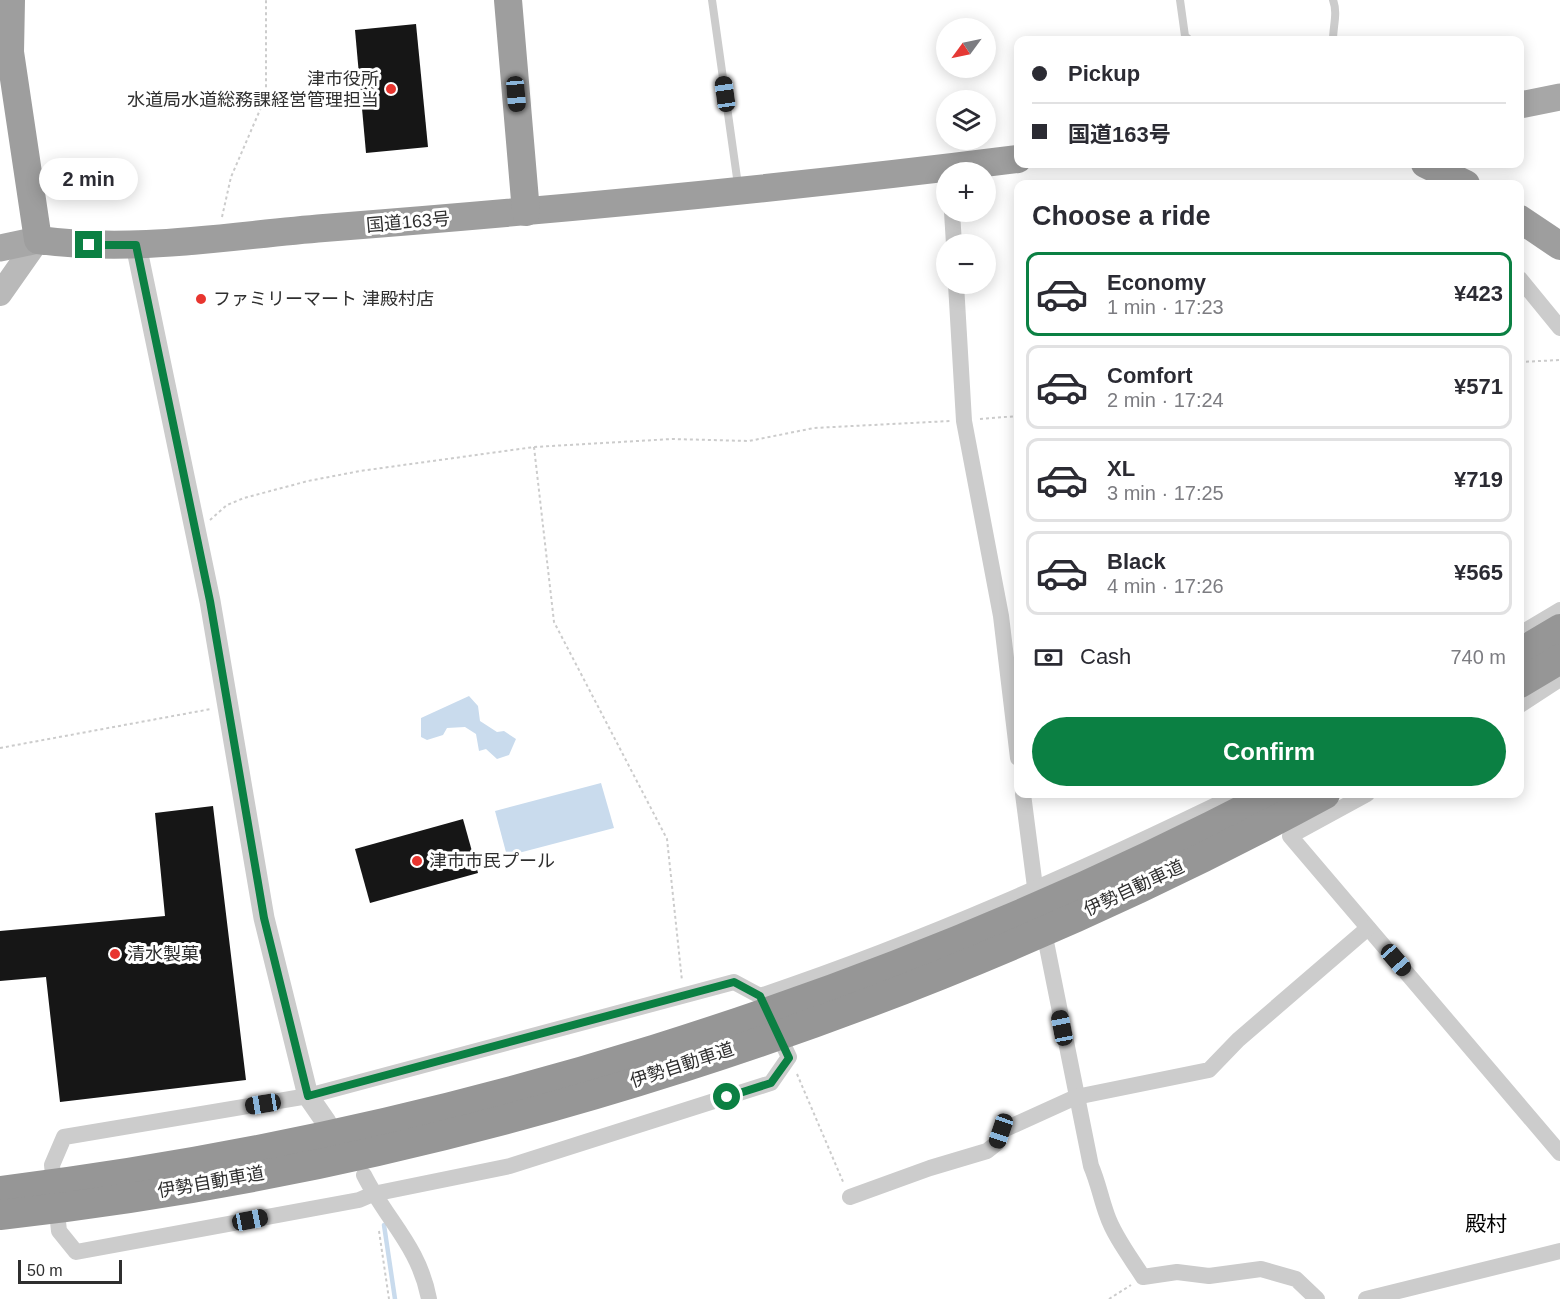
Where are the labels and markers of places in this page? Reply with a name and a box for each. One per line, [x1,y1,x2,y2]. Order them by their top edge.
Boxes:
place label: 津市役所 水道局水道総務課経営管理担当 [127,69,379,110]
marker: 津市役所 水道局水道総務課経営管理担当 [384,82,398,96]
place label: ファミリーマート 津殿村店 [213,289,434,309]
marker: ファミリーマート 津殿村店 [194,292,208,306]
place label: 津市市民プール [429,851,555,871]
marker: 津市市民プール [410,854,424,868]
place label: 清水製菓 [127,944,199,964]
marker: 清水製菓 [108,947,122,961]

